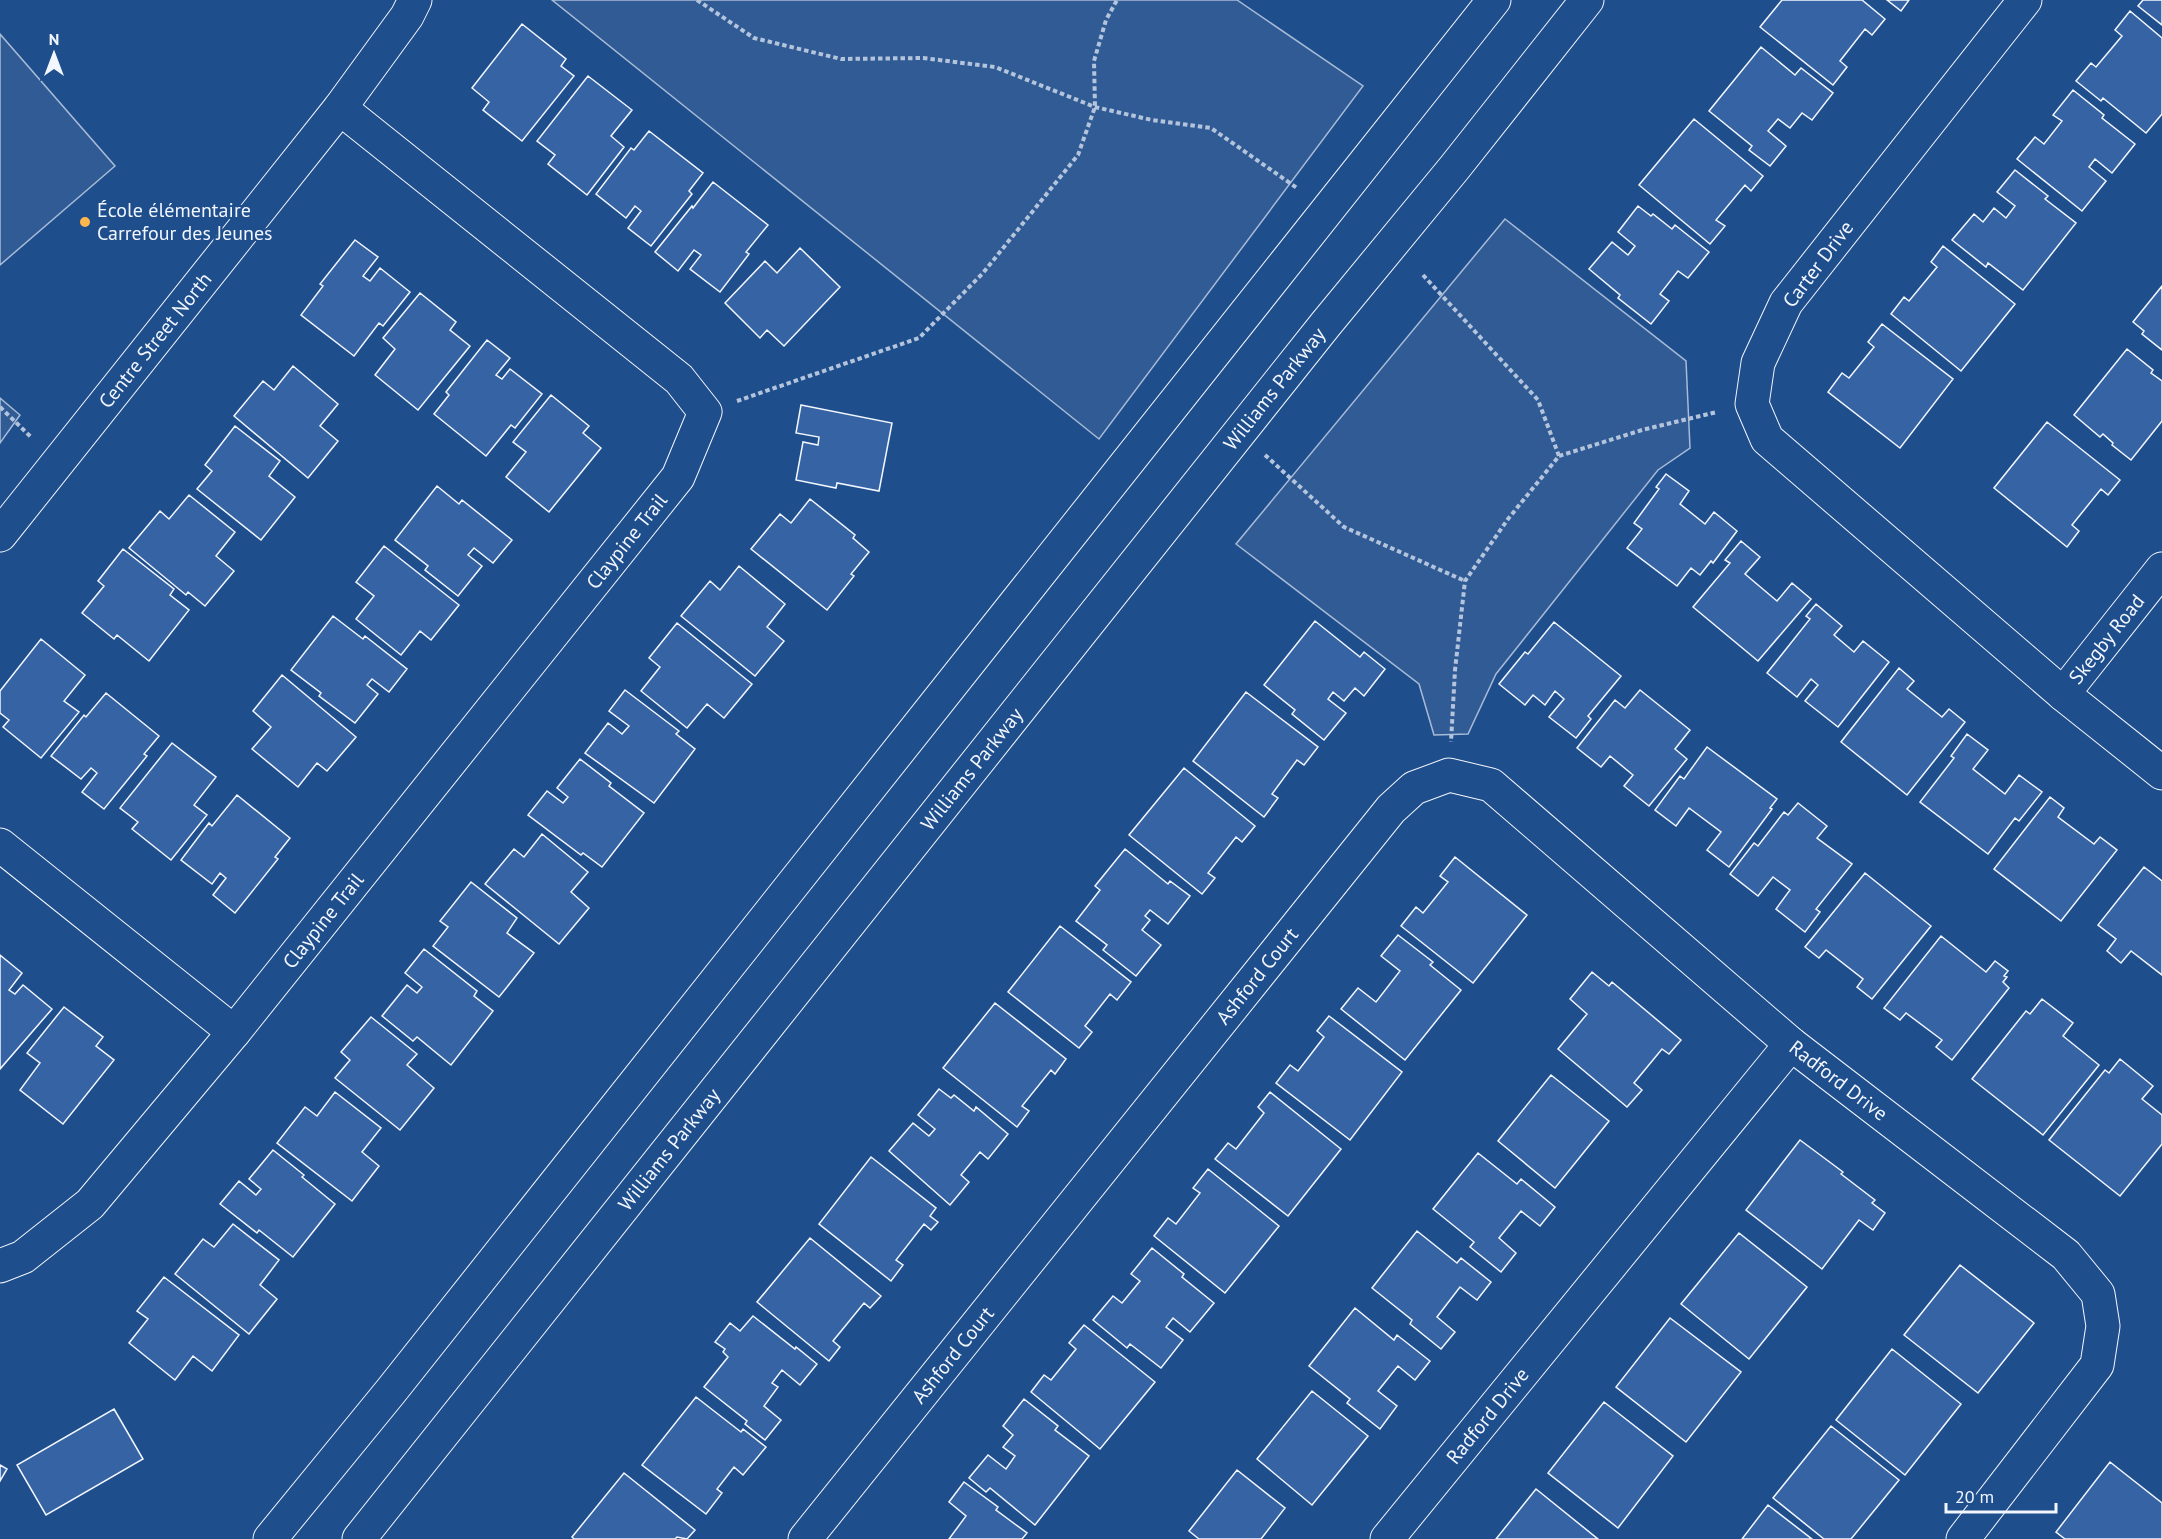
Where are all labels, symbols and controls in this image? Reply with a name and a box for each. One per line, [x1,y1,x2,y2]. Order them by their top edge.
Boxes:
north arrow [24,24,84,84]
text: N [49,29,59,49]
place label: École élémentaire Carrefour des Jeunes [97,197,273,246]
marker: École élémentaire Carrefour des Jeunes [78,215,92,229]
street label: Carter Drive [1777,215,1859,313]
street label: Centre Street North [93,267,217,414]
street label: Williams Parkway [1218,322,1331,455]
street label: Claypine Trail [580,488,673,594]
street label: Skegby Road [2063,589,2150,689]
street label: Williams Parkway [915,702,1029,836]
street label: Claypine Trail [277,867,369,974]
street label: Ashford Court [1210,922,1304,1030]
street label: Radford Drive [1784,1035,1893,1126]
street label: Williams Parkway [612,1082,726,1216]
street label: Ashford Court [906,1301,1000,1409]
street label: Radford Drive [1440,1362,1535,1469]
scale bar [1946,1476,2056,1514]
text: 20 m [1955,1485,1994,1508]

